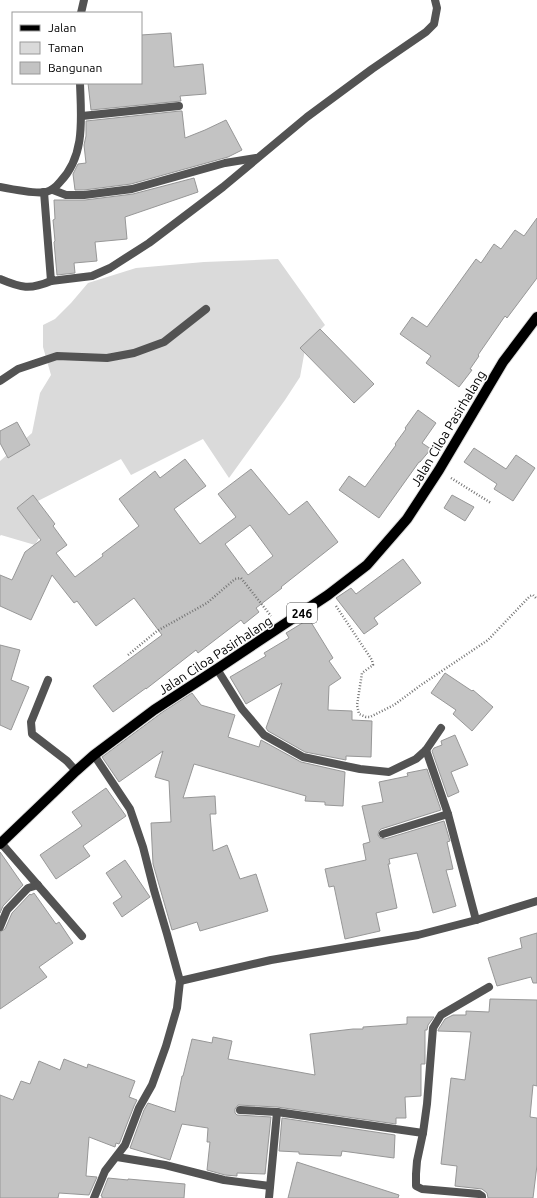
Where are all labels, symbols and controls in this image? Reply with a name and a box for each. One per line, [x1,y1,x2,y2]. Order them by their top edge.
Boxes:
legend [12,12,142,84]
text: Jalan [48,21,76,34]
text: Taman [48,41,84,54]
text: Bangunan [48,61,102,74]
street label: Jalan Ciloa Pasirhalang [408,368,488,488]
road number: 246 [287,603,317,623]
street label: Jalan Ciloa Pasirhalang [156,613,274,697]

